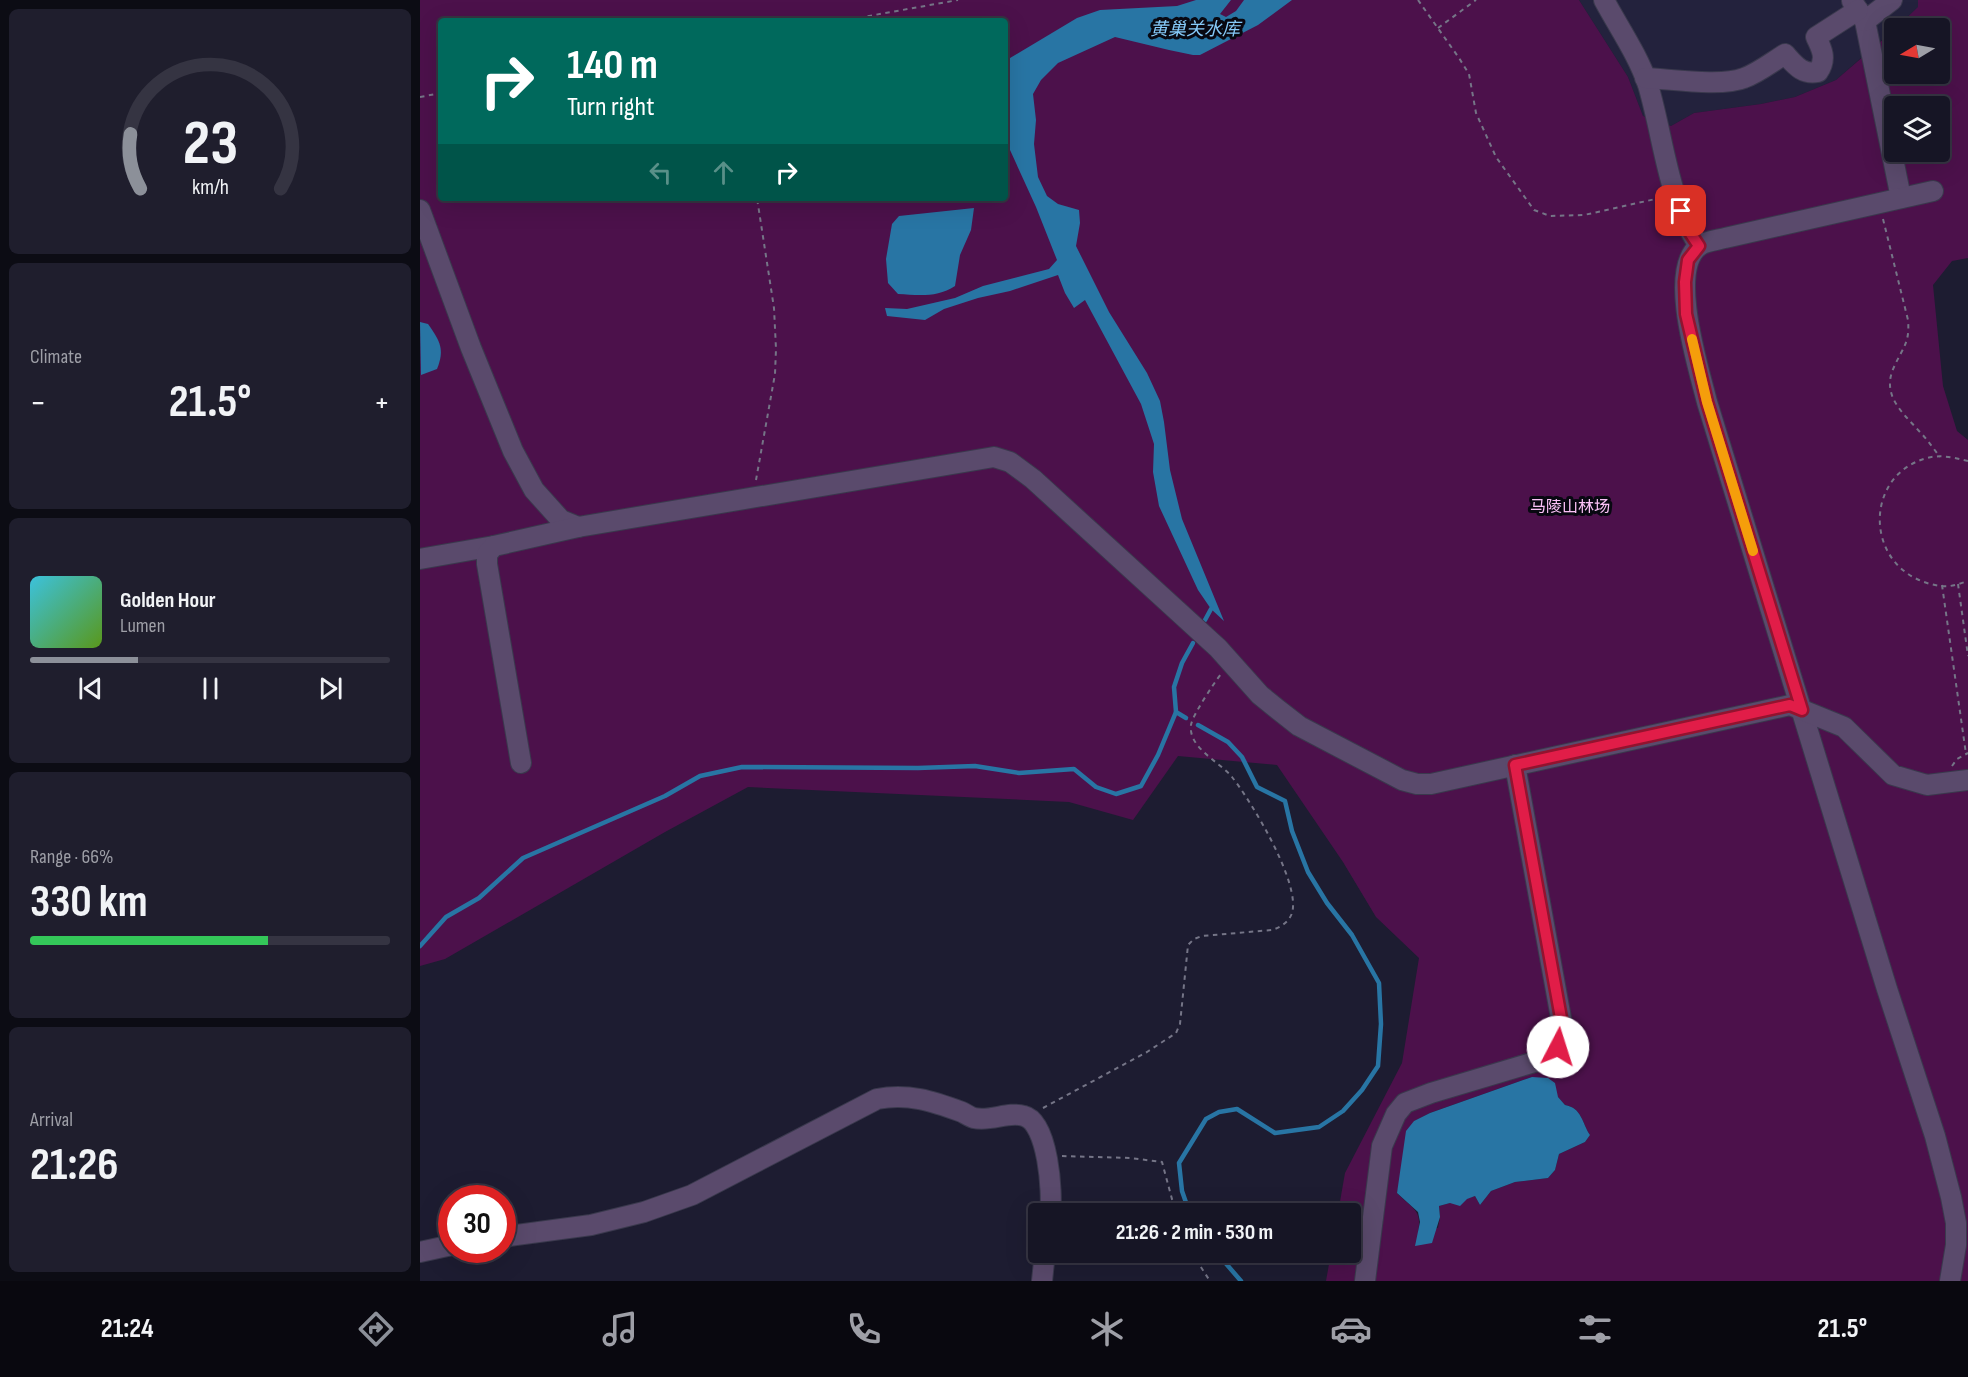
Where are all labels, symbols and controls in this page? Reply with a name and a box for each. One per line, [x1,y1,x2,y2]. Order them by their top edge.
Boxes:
north arrow [1884,18,1950,84]
map controls [1884,18,1950,162]
water label: 黄巢关水库 [1150,19,1243,40]
text: 140 m [567,40,658,91]
icon: right [468,42,546,120]
text: Turn right [567,91,654,123]
button: layers [1884,96,1950,162]
text: 23 [182,107,238,182]
icon: left [644,156,677,189]
icon: ahead [707,156,740,189]
icon: right [770,156,803,189]
text: km/h [191,175,229,200]
pin [1655,185,1706,236]
icon: arrive [1664,194,1697,227]
text: Climate [30,345,82,369]
text: 21.5° [169,375,251,430]
text: − [30,383,46,423]
text: + [374,383,390,423]
park label: 马陵山林场 [1530,498,1610,517]
text: Golden Hour [120,587,216,614]
text: Lumen [120,614,165,638]
icon: previous [74,672,107,705]
icon: pause [194,672,227,705]
icon: next [314,672,347,705]
text: Range · 66% [30,845,114,869]
text: 330 km [30,875,148,930]
position arrow [1526,1015,1590,1079]
text: Arrival [30,1108,73,1132]
text: 21:26 [30,1138,118,1193]
speed limit sign: 30 [438,1185,516,1263]
text: 21:26 · 2 min · 530 m [1116,1219,1273,1246]
icon: directions [355,1308,397,1350]
icon: music [599,1308,641,1350]
icon: phone [843,1308,885,1350]
icon: climate [1086,1308,1128,1350]
icon: car [1330,1308,1372,1350]
icon: filters [1574,1308,1616,1350]
text: 21:24 [101,1313,154,1345]
text: 21.5° [1818,1313,1867,1345]

